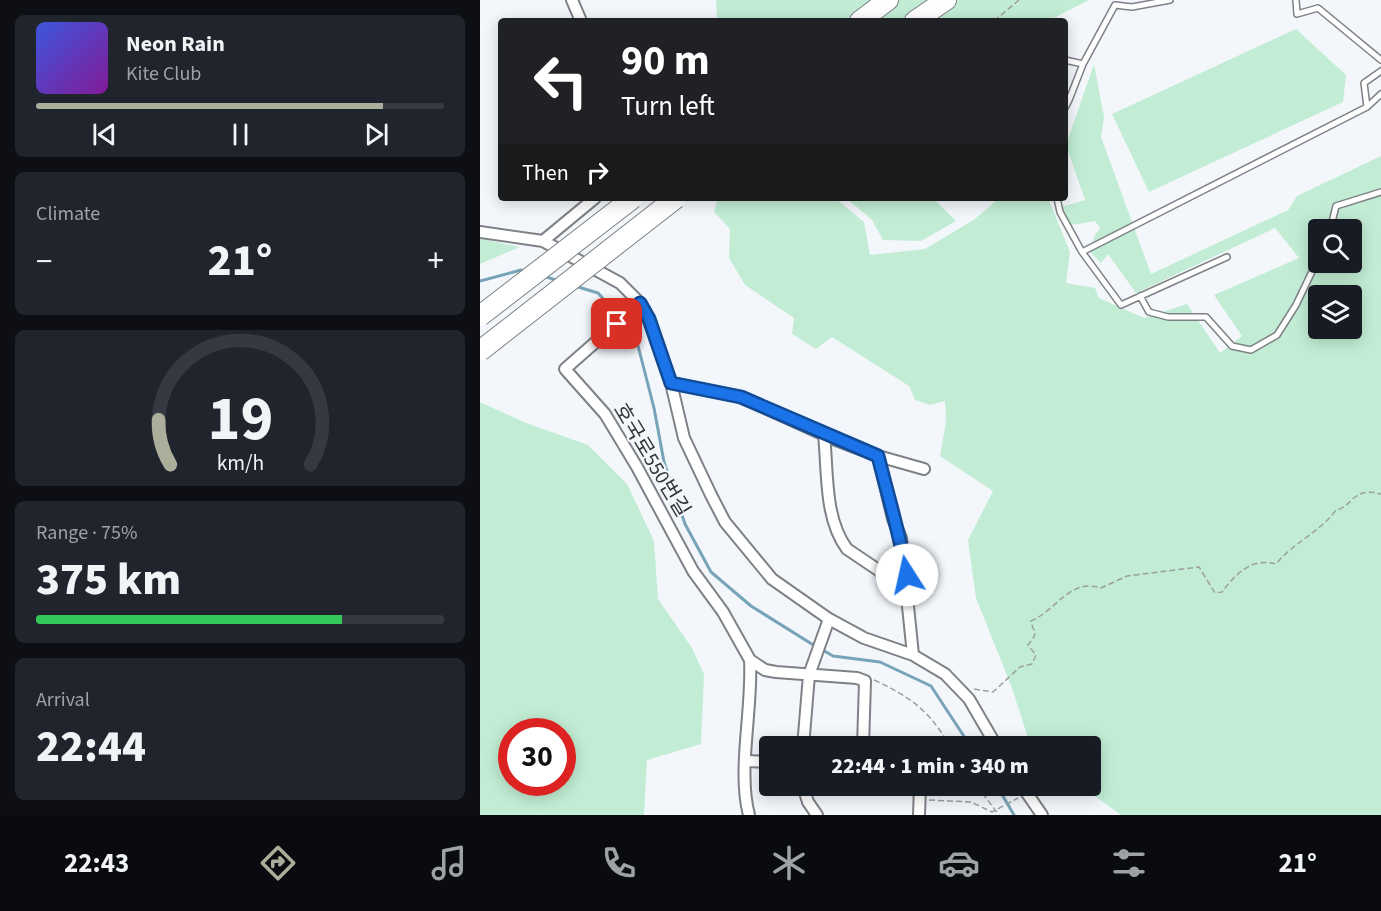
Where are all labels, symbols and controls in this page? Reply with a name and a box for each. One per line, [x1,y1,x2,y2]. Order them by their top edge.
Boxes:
text: Neon Rain [126,28,225,60]
text: 90 m [621,31,710,91]
icon: left [522,42,600,120]
text: Kite Club [126,60,201,88]
text: Turn left [621,87,715,126]
icon: previous [88,118,121,151]
icon: pause [224,118,257,151]
icon: next [360,118,393,151]
icon: right [581,156,614,189]
text: Then [522,157,569,189]
text: Climate [36,200,100,228]
map controls [1308,219,1362,339]
button: search [1308,219,1362,273]
text: 21° [208,229,272,293]
text: − [36,238,52,285]
text: + [428,238,444,285]
button: layers [1308,285,1362,339]
pin [591,298,642,349]
icon: arrive [600,307,633,340]
text: 19 [207,375,273,464]
street label: 호국로550번길 [606,397,698,523]
text: km/h [216,448,264,479]
text: Range · 75% [36,519,137,547]
position arrow [875,543,939,607]
text: 375 km [36,548,181,612]
text: Arrival [36,686,90,714]
text: 22:44 [36,715,146,779]
speed limit sign: 30 [498,718,576,796]
text: 22:44 · 1 min · 340 m [831,750,1029,782]
icon: directions [257,842,299,884]
icon: music [428,842,470,884]
icon: phone [598,842,640,884]
icon: climate [768,842,810,884]
icon: car [938,842,980,884]
icon: filters [1108,842,1150,884]
text: 22:43 [64,844,129,883]
text: 21° [1279,844,1317,883]

